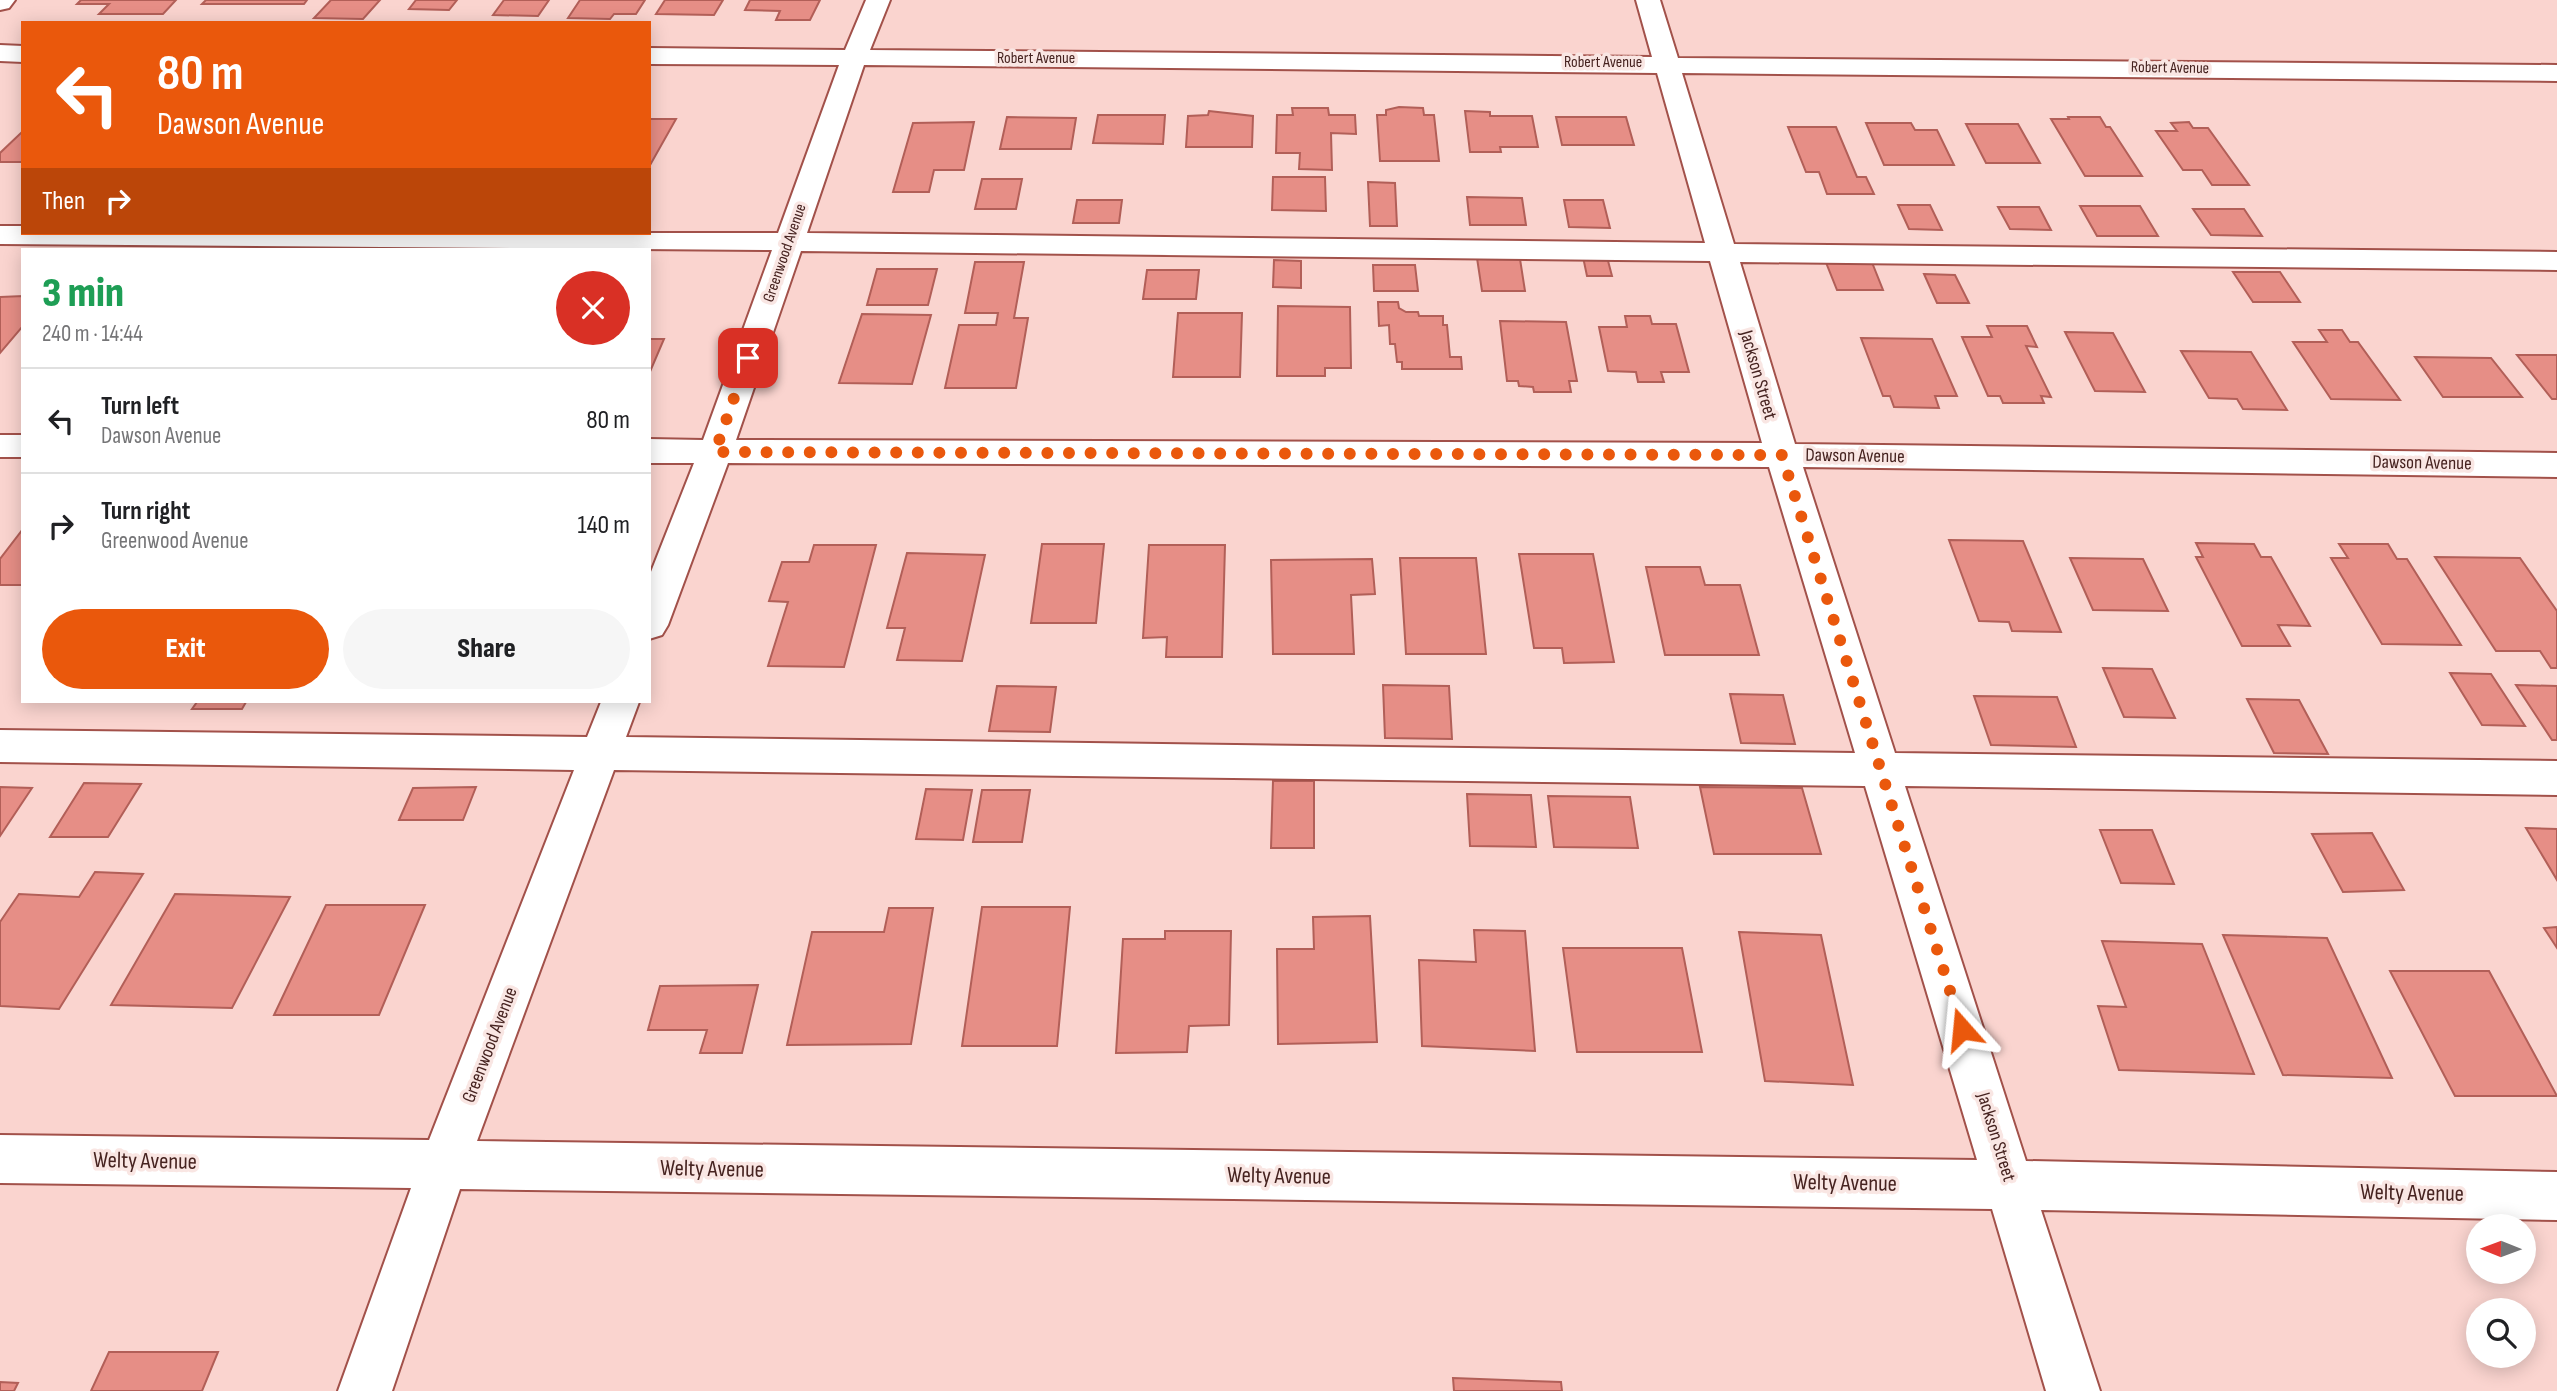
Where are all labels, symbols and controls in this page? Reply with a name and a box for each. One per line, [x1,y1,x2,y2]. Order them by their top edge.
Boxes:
text: 80 m [157,45,244,104]
icon: left [42,49,133,140]
street label: Robert Avenue [997,49,1075,68]
street label: Robert Avenue [1564,53,1642,72]
street label: Robert Avenue [2131,58,2209,78]
text: Dawson Avenue [157,105,324,144]
icon: right [99,182,137,220]
text: Then [42,186,85,217]
street label: Greenwood Avenue [759,201,811,305]
text: 3 min [42,268,124,319]
button: close [556,271,630,345]
text: 240 m · 14:44 [42,320,143,348]
street label: Jackson Street [1734,327,1782,422]
pin [718,328,778,388]
icon: arrive [729,339,767,377]
text: Turn left [101,391,179,422]
icon: left [42,402,80,440]
text: 80 m [586,405,630,436]
text: Dawson Avenue [101,422,221,450]
street label: Dawson Avenue [1805,444,1905,468]
street label: Dawson Avenue [2372,451,2472,475]
text: Turn right [101,496,190,527]
icon: right [42,507,80,545]
text: 140 m [578,510,630,541]
text: Greenwood Avenue [101,527,248,555]
button: Exit [42,609,329,689]
button: Share [343,609,630,689]
street label: Greenwood Avenue [457,984,523,1106]
position arrow [1925,992,1999,1066]
street label: Jackson Street [1971,1089,2020,1184]
street label: Welty Avenue [93,1146,197,1176]
street label: Welty Avenue [660,1154,764,1184]
street label: Welty Avenue [1227,1161,1331,1191]
street label: Welty Avenue [1793,1168,1897,1198]
street label: Welty Avenue [2360,1178,2464,1208]
north arrow [2466,1214,2536,1284]
map controls [2466,1214,2536,1368]
button: search [2466,1298,2536,1368]

